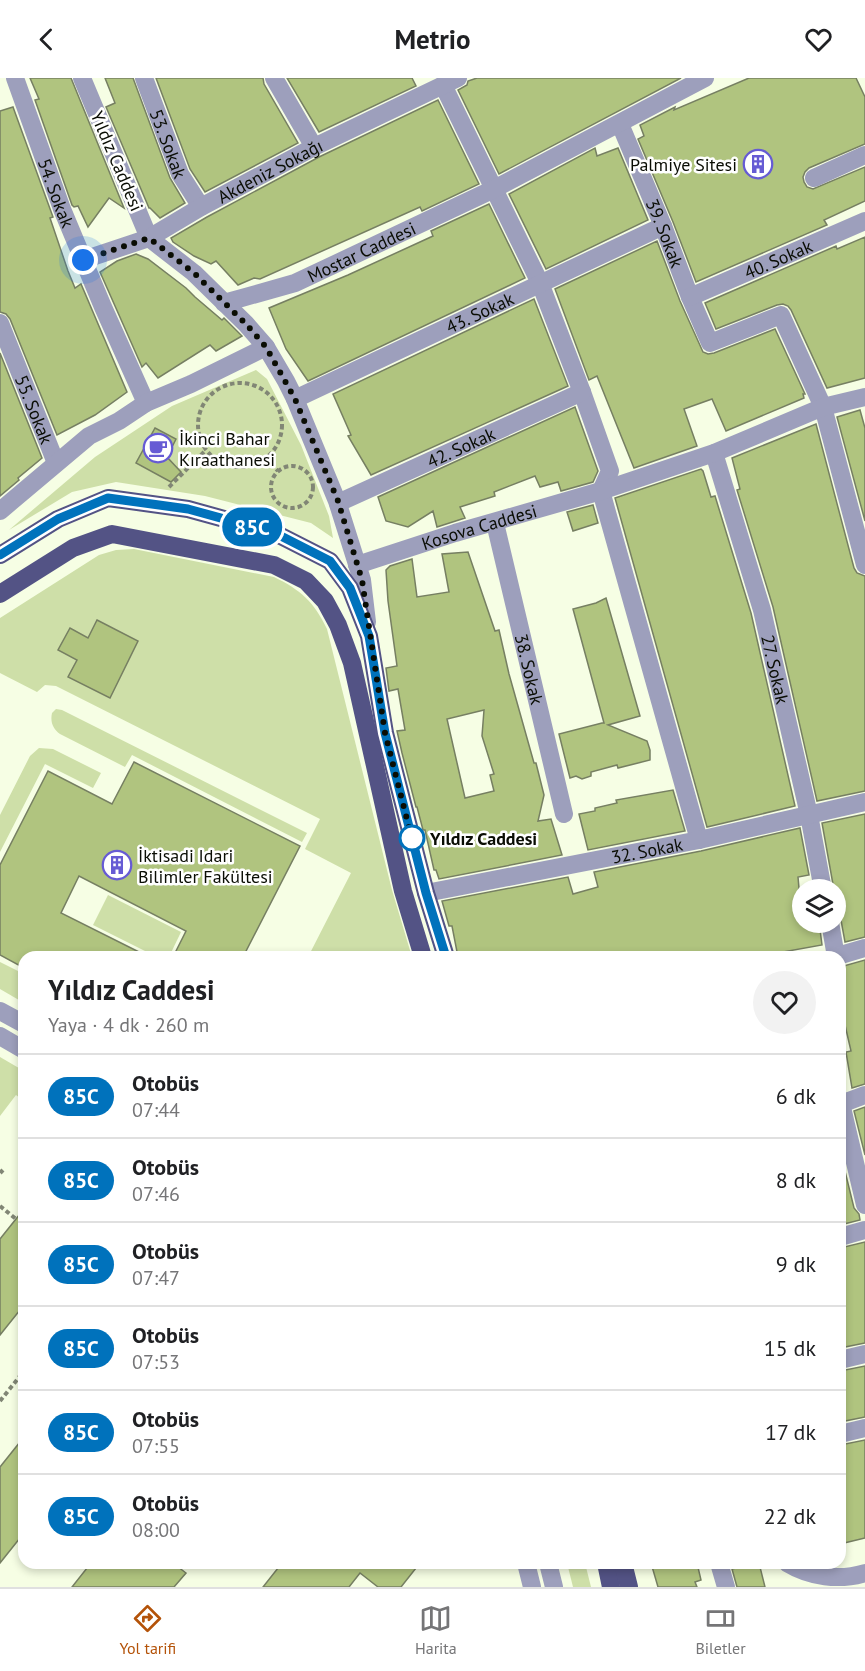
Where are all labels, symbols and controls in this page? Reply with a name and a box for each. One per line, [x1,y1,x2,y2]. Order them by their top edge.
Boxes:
text: Metrio [395,22,470,56]
icon: back [30,23,63,56]
icon: heart [802,23,835,56]
street label: 53. Sokak [145,106,192,182]
street label: Yıldız Caddesi [86,107,148,215]
street label: Akdeniz Sokağı [213,133,326,208]
building icon: Palmiye Sitesi [742,148,774,180]
place label: Palmiye Sitesi [630,153,737,176]
street label: 54. Sokak [33,155,80,231]
street label: 39. Sokak [641,195,689,271]
street label: Mostar Caddesi [303,216,419,287]
street label: 40. Sokak [740,234,816,284]
your location [68,245,98,275]
street label: 43. Sokak [442,286,518,338]
street label: 55. Sokak [10,372,59,448]
street label: 42. Sokak [423,422,499,473]
place label: İkinci Bahar Kıraathanesi [179,427,275,471]
cafe icon: İkinci Bahar Kıraathanesi [142,432,174,464]
street label: Kosova Caddesi [419,499,539,555]
line badge: 85C [218,508,286,546]
text: 85C [234,514,270,541]
street label: 38. Sokak [510,631,549,707]
street label: 27. Sokak [757,632,795,706]
marker: Yıldız Caddesi [399,825,425,851]
place label: Yıldız Caddesi [429,827,537,850]
street label: 32. Sokak [609,832,685,868]
place label: İktisadi Idari Bilimler Fakültesi [138,844,273,888]
building icon: İktisadi Idari Bilimler Fakültesi [101,849,133,881]
map controls [792,879,846,933]
button: layers [792,879,846,933]
text: Yıldız Caddesi [48,971,215,1008]
button: heart [753,971,816,1034]
text: Yaya · 4 dk · 260 m [48,1012,209,1038]
text: Otobüs [132,1069,199,1097]
text: 6 dk [776,1082,816,1110]
text: 85C [63,1083,99,1110]
text: 07:44 [132,1097,180,1123]
text: Otobüs [132,1153,199,1181]
text: 8 dk [776,1166,816,1194]
text: 85C [63,1167,99,1194]
text: 07:46 [132,1181,180,1207]
text: Otobüs [132,1237,199,1265]
text: 9 dk [776,1250,816,1278]
text: 85C [63,1251,99,1278]
text: 07:47 [132,1265,180,1291]
text: Otobüs [132,1321,199,1349]
text: 15 dk [764,1334,816,1362]
text: 85C [63,1335,99,1362]
text: 07:53 [132,1349,180,1375]
text: Otobüs [132,1405,199,1433]
text: 17 dk [765,1418,816,1446]
text: 85C [63,1419,99,1446]
text: 07:55 [132,1433,180,1459]
text: Otobüs [132,1489,199,1517]
text: 22 dk [764,1502,816,1530]
text: 85C [63,1503,99,1530]
text: 08:00 [132,1517,180,1543]
tab: Yol tarifi [119,1602,176,1658]
tab: Harita [415,1602,457,1658]
tab: Biletler [695,1602,746,1658]

